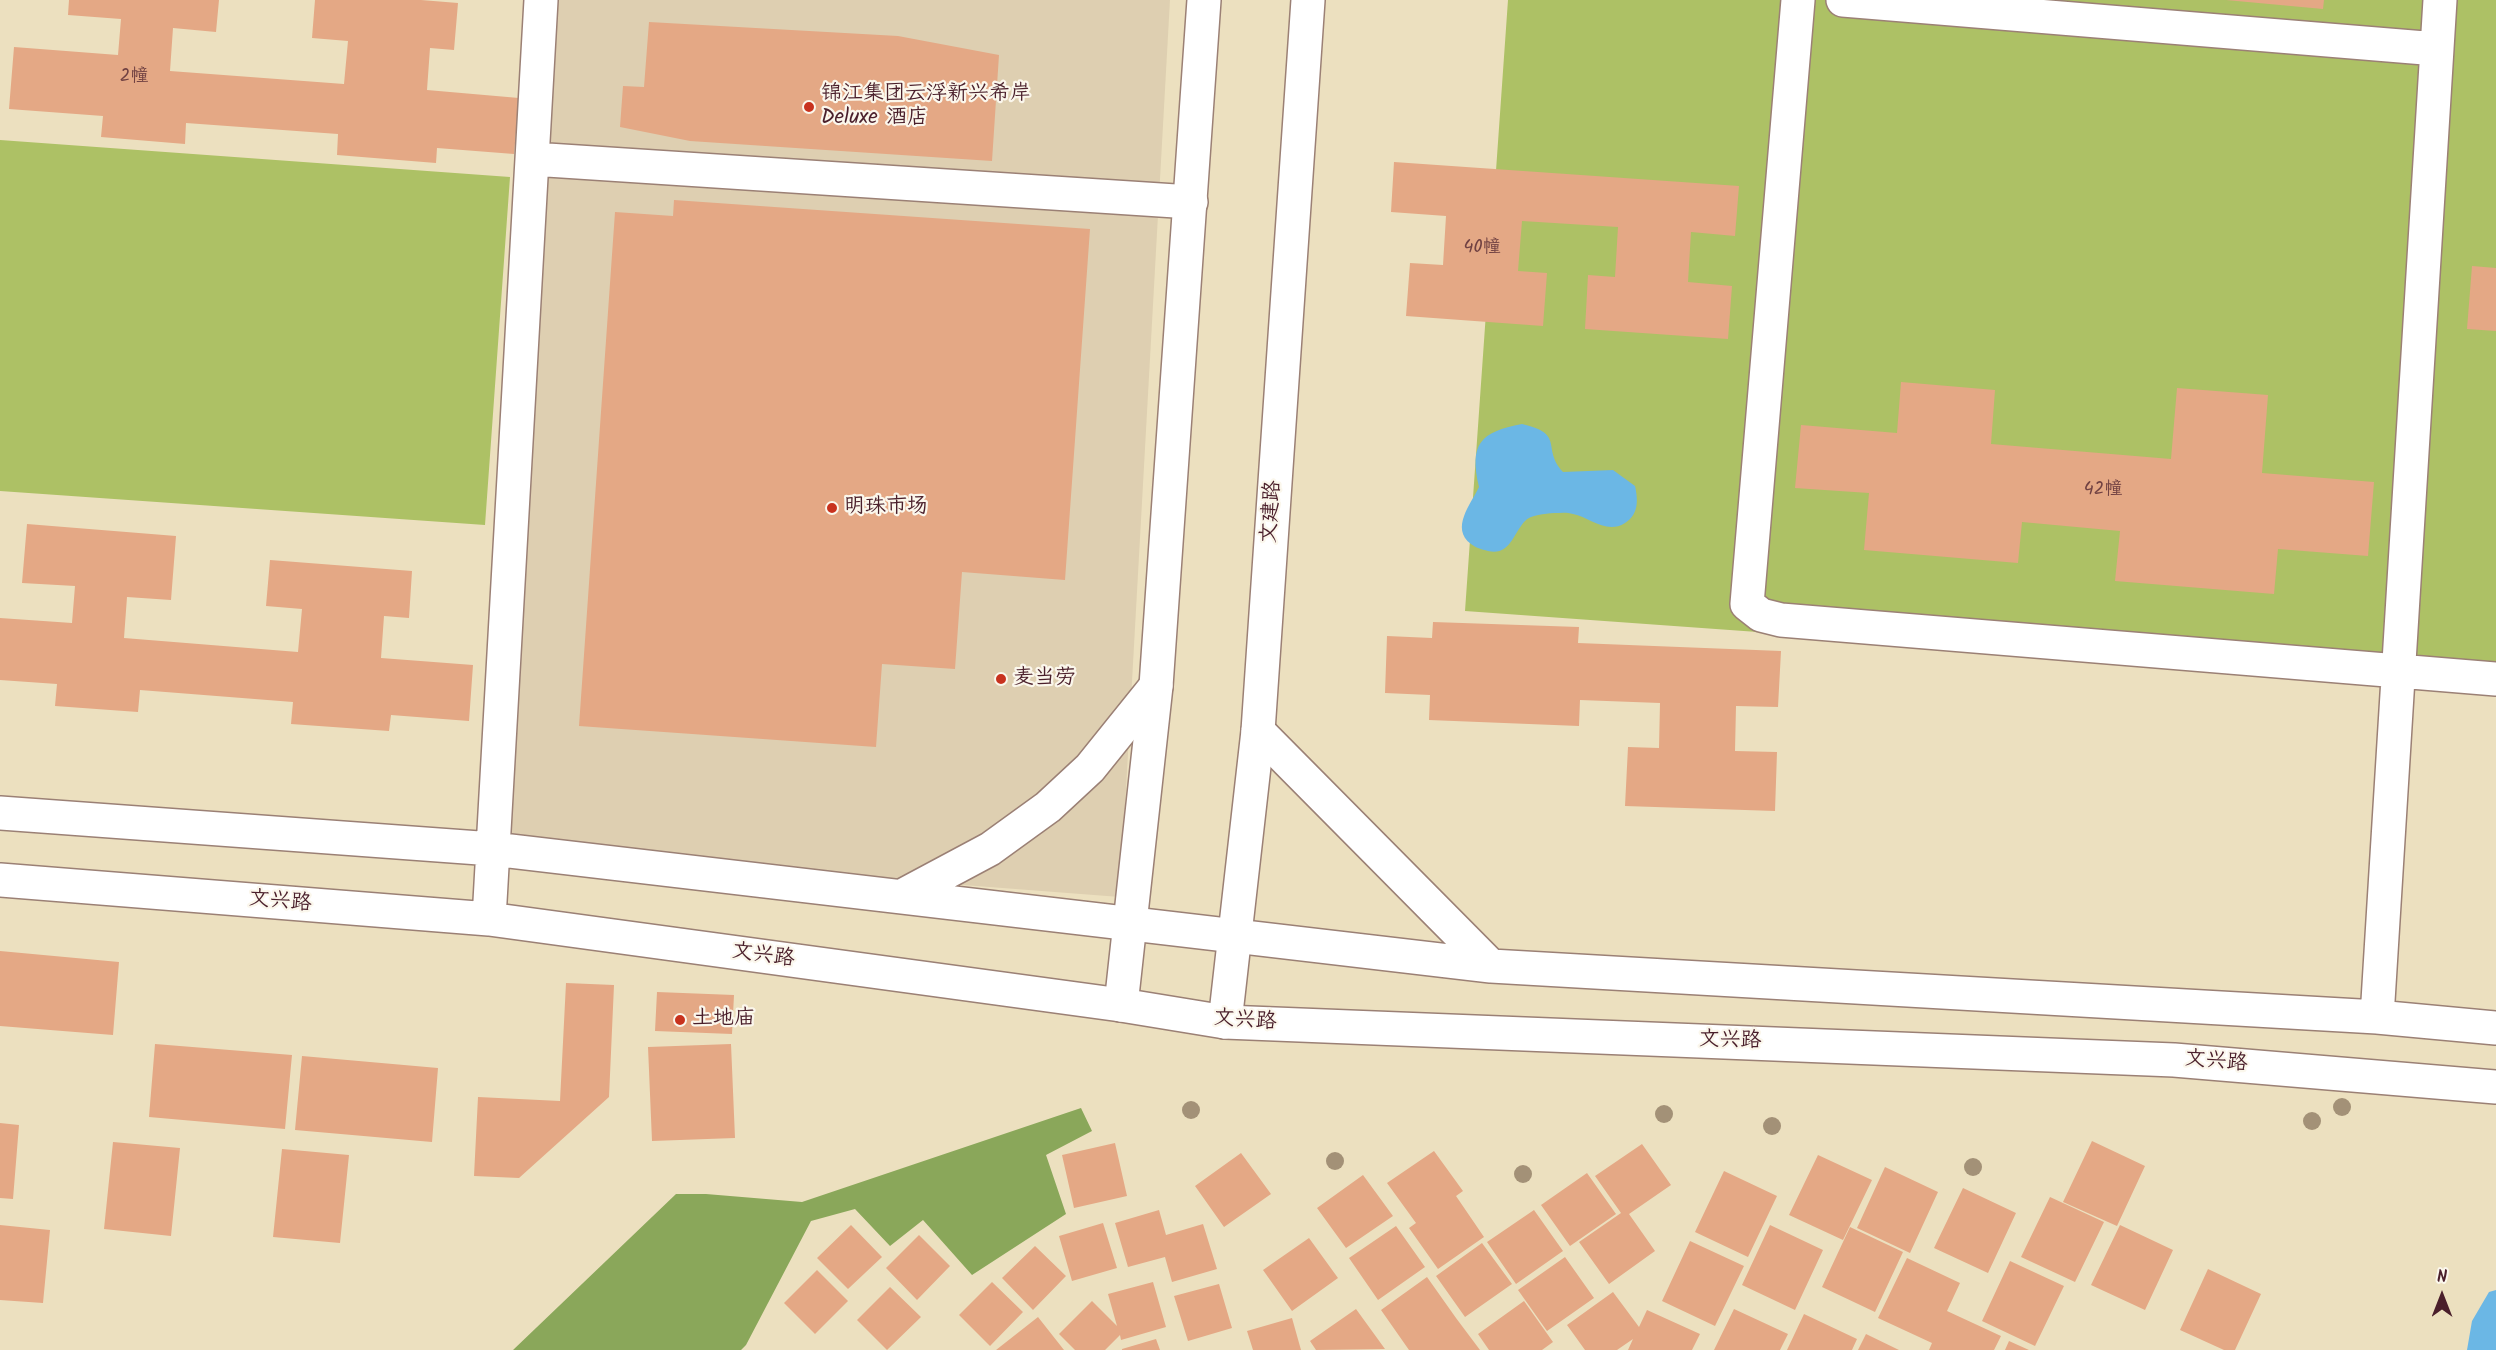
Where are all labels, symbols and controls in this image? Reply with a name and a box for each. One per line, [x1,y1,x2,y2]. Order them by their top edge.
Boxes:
house number: 2幢 [120,67,148,89]
place label: 锦江集团云浮新兴希岸 Deluxe 酒店 [821,82,1031,132]
marker: 锦江集团云浮新兴希岸 Deluxe 酒店 [802,100,816,114]
house number: 40幢 [1464,238,1500,260]
street label: 文建路 [1258,480,1288,544]
house number: 42幢 [2084,480,2122,502]
place label: 明珠市场 [844,495,928,521]
marker: 明珠市场 [825,501,839,515]
place label: 麦当劳 [1013,666,1076,692]
marker: 麦当劳 [994,672,1008,686]
street label: 文兴路 [248,888,312,918]
street label: 文兴路 [730,940,796,974]
place label: 土地庙 [692,1007,755,1033]
street label: 文兴路 [1213,1007,1277,1037]
marker: 土地庙 [673,1013,687,1027]
street label: 文兴路 [1698,1028,1762,1056]
street label: 文兴路 [2184,1048,2248,1078]
text: N [2437,1265,2447,1290]
north arrow [2412,1266,2472,1326]

